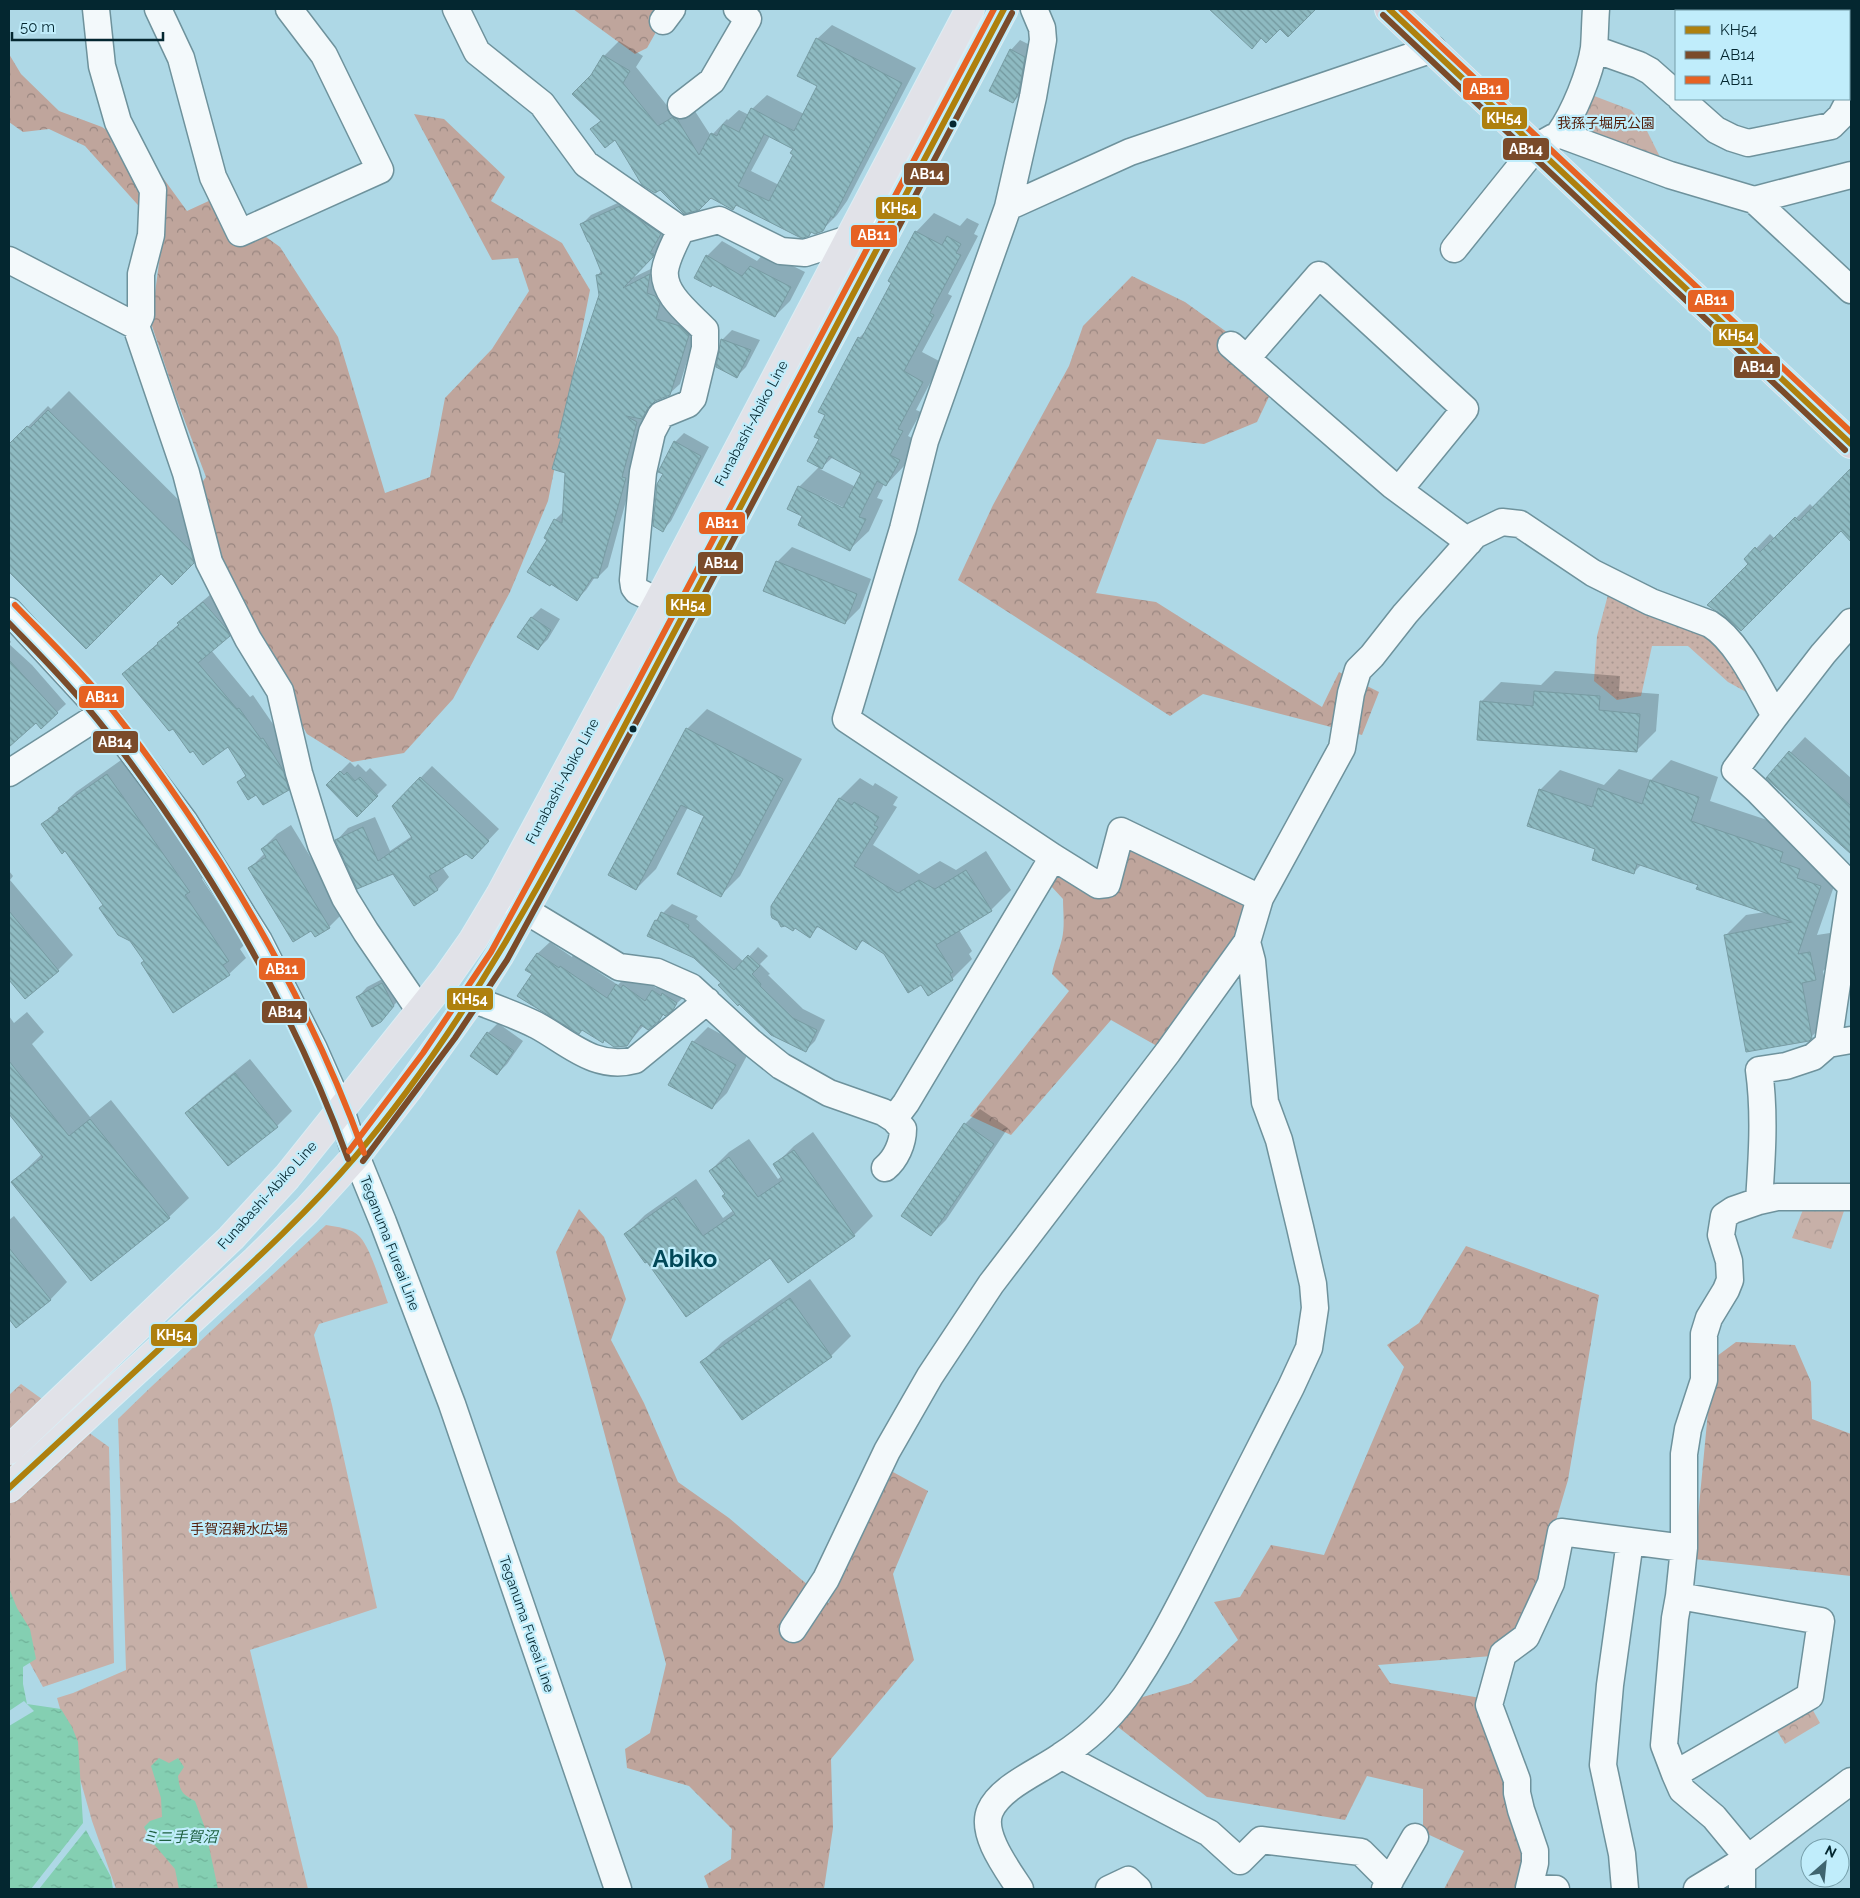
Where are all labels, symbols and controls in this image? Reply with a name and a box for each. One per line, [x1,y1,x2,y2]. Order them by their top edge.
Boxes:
scale bar [12,10,164,42]
legend [1675,10,1850,100]
text: 50 m [20,18,55,36]
text: KH54 [1720,21,1757,39]
text: AB14 [1720,46,1755,64]
text: AB11 [1720,71,1754,89]
line badge: AB11 [1462,77,1510,101]
text: AB11 [1470,81,1502,97]
line badge: KH54 [1481,106,1528,130]
text: KH54 [1486,110,1522,126]
park label: 我孫子堀尻公園 [1557,115,1655,131]
unlabelled marker [948,119,958,129]
line badge: AB14 [1502,137,1550,161]
text: AB14 [1509,141,1543,157]
line badge: AB14 [903,162,950,186]
text: AB14 [910,166,944,182]
line badge: KH54 [875,196,922,220]
text: KH54 [881,200,917,216]
line badge: AB11 [850,224,898,248]
text: AB11 [858,227,890,243]
line badge: AB11 [1687,289,1735,313]
text: AB11 [1695,292,1727,308]
line badge: KH54 [1712,323,1759,347]
text: KH54 [1718,327,1754,343]
line badge: AB14 [1733,355,1781,379]
street label: Funabashi-Abiko Line [711,358,791,488]
text: AB14 [1740,359,1774,375]
line badge: AB11 [698,511,746,535]
text: AB11 [706,515,738,531]
line badge: AB14 [697,551,744,575]
text: AB14 [704,555,738,571]
line badge: KH54 [665,593,712,617]
text: KH54 [670,597,706,613]
line badge: AB11 [78,685,125,709]
text: AB11 [86,689,118,705]
street label: Funabashi-Abiko Line [522,716,602,846]
unlabelled marker [628,724,638,734]
line badge: AB14 [92,730,139,754]
text: AB14 [98,734,132,750]
line badge: AB11 [258,957,306,981]
text: AB11 [266,961,298,977]
line badge: KH54 [446,987,494,1011]
text: KH54 [452,991,488,1007]
line badge: AB14 [261,1000,308,1024]
text: AB14 [268,1004,302,1020]
street label: Funabashi-Abiko Line [214,1138,320,1252]
street label: Teganuma Fureai Line [357,1173,423,1313]
district label: Abiko [653,1244,717,1273]
line badge: KH54 [150,1323,198,1347]
text: KH54 [156,1327,192,1343]
park label: 手賀沼親水広場 [190,1521,288,1537]
street label: Teganuma Fureai Line [496,1554,558,1694]
water label: ミニ手賀沼 [142,1828,219,1846]
north arrow [1800,1838,1850,1888]
text: N [1823,1842,1839,1861]

